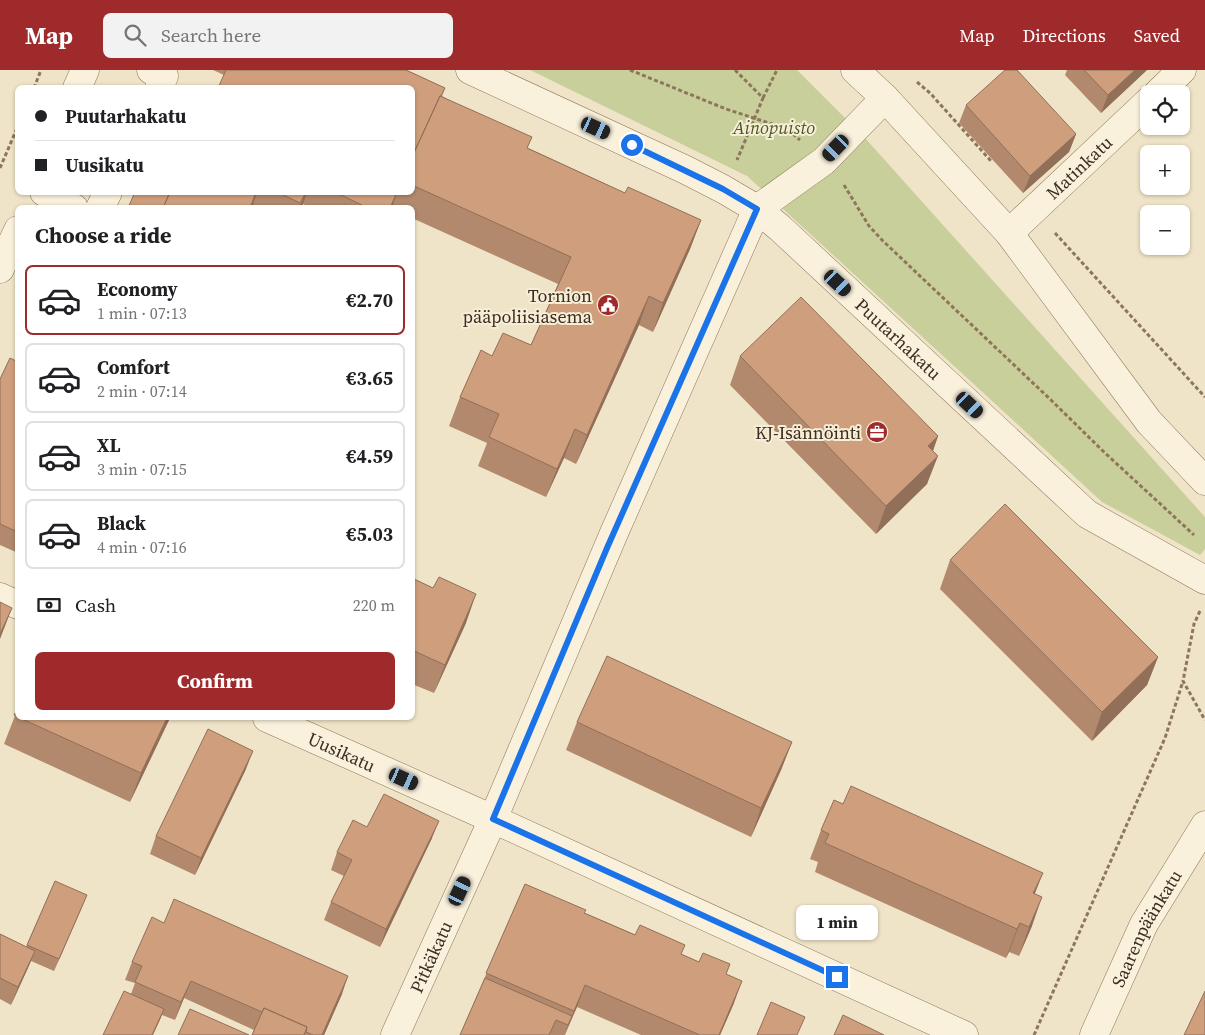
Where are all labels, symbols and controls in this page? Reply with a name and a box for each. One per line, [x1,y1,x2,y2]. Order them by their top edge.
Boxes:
search box [103,13,453,58]
text: Map [25,19,73,52]
icon: search [121,21,149,49]
text: Search here [161,22,261,48]
text: Map [959,23,995,48]
text: Directions [1023,23,1106,48]
text: Saved [1134,23,1180,48]
map controls [1140,85,1190,255]
button: locate [1140,85,1190,135]
text: Puutarhakatu [65,103,186,129]
car [579,115,612,141]
park label: Ainopuisto [732,115,815,140]
street label: Matinkatu [1040,130,1117,205]
car [820,132,851,164]
route start [621,134,643,156]
button: + [1140,145,1190,195]
text: Uusikatu [65,152,144,178]
button: − [1140,205,1190,255]
text: Choose a ride [35,220,172,250]
car [821,267,854,299]
text: Economy [97,276,178,302]
icon: car [37,278,82,323]
place label: Tornion pääpoliisiasema [463,283,593,329]
text: €2.70 [346,287,393,313]
street label: Puutarhakatu [850,292,947,385]
public building icon: Tornion pääpoliisiasema [596,293,620,317]
text: 1 min · 07:13 [97,302,187,324]
text: Comfort [97,354,170,380]
icon: car [37,356,82,401]
text: €3.65 [346,365,393,391]
text: 2 min · 07:14 [97,380,187,402]
car [953,389,986,421]
place label: KJ-Isännöinti [755,420,861,445]
office icon: KJ-Isännöinti [865,420,889,444]
text: XL [97,432,120,458]
icon: car [37,434,82,479]
text: €4.59 [346,443,393,469]
text: 3 min · 07:15 [97,458,187,480]
text: Black [97,510,146,536]
icon: car [37,512,82,557]
text: €5.03 [346,521,393,547]
text: 4 min · 07:16 [97,536,187,558]
icon: cash [35,591,63,619]
text: Cash [75,592,116,618]
text: 220 m [353,594,395,616]
button: Confirm [35,652,395,710]
street label: Uusikatu [304,725,380,777]
car [387,766,420,792]
street label: Saarenpäänkatu [1105,865,1187,991]
car [446,874,473,908]
callout: 1 min [796,904,878,940]
text: 1 min [816,911,858,933]
street label: Pitkäkatu [403,917,458,997]
route end [826,966,848,988]

